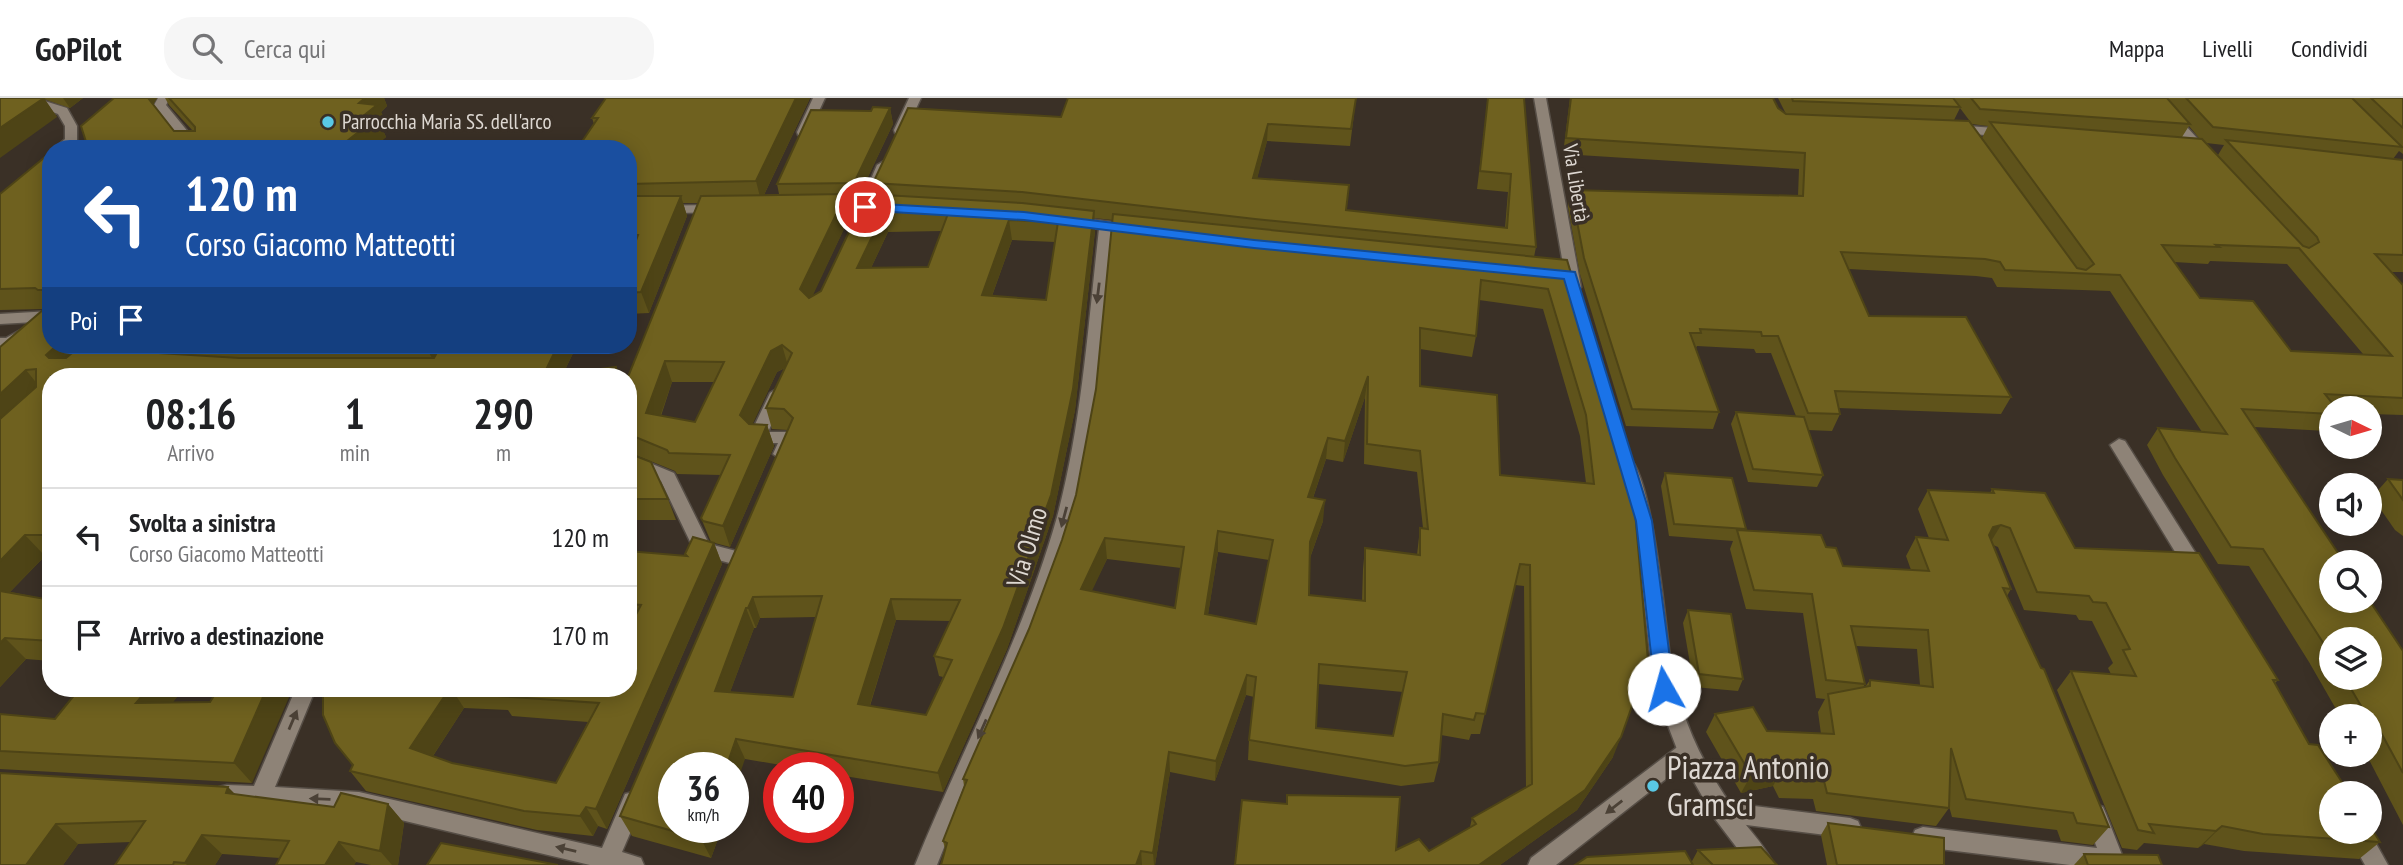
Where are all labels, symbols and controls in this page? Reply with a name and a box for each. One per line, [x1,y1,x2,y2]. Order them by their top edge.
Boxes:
search box [164,17,654,80]
text: GoPilot [35,27,122,70]
icon: search [188,29,226,67]
text: Cerca qui [244,32,326,65]
text: Mappa [2109,33,2164,64]
text: Livelli [2202,33,2253,64]
text: Condividi [2291,33,2368,64]
place label: Parrocchia Maria SS. dell'arco [342,108,551,135]
marker: Parrocchia Maria SS. dell'arco [320,114,336,130]
street label: Via Libertà [1557,141,1596,224]
text: 120 m [185,161,298,225]
icon: left [70,168,161,259]
pin [835,177,895,237]
icon: arrive [846,188,884,226]
text: Corso Giacomo Matteotti [185,223,456,265]
one-way arrow [1092,282,1103,304]
icon: arrive [112,301,150,339]
text: Poi [70,304,98,337]
text: 08:16 [145,386,236,441]
text: 1 [345,386,365,441]
text: 290 [473,386,534,441]
north arrow [2319,396,2382,458]
map controls [2319,396,2382,844]
text: Arrivo [167,438,215,467]
text: min [340,438,370,467]
text: m [496,438,511,467]
button: sound [2319,473,2382,536]
street label: Via Olmo [998,503,1054,592]
text: Svolta a sinistra [129,506,276,539]
one-way arrow [1059,507,1069,528]
icon: left [70,518,108,556]
text: 120 m [551,521,609,554]
text: Corso Giacomo Matteotti [129,539,324,568]
button: search [2319,550,2382,613]
icon: arrive [70,616,108,654]
text: Arrivo a destinazione [129,619,324,652]
text: 170 m [551,619,609,652]
button: layers [2319,627,2382,690]
position arrow [1627,652,1701,726]
button: + [2319,704,2382,767]
one-way arrow [287,709,298,730]
one-way arrow [976,719,987,740]
place label: Piazza Antonio Gramsci [1667,746,1829,825]
speed limit sign: 40 [763,752,854,843]
text: 36 [687,765,720,811]
marker: Piazza Antonio Gramsci [1645,778,1661,794]
button: − [2319,781,2382,844]
one-way arrow [309,793,331,804]
one-way arrow [1605,800,1623,815]
text: km/h [688,803,719,826]
one-way arrow [555,844,577,855]

